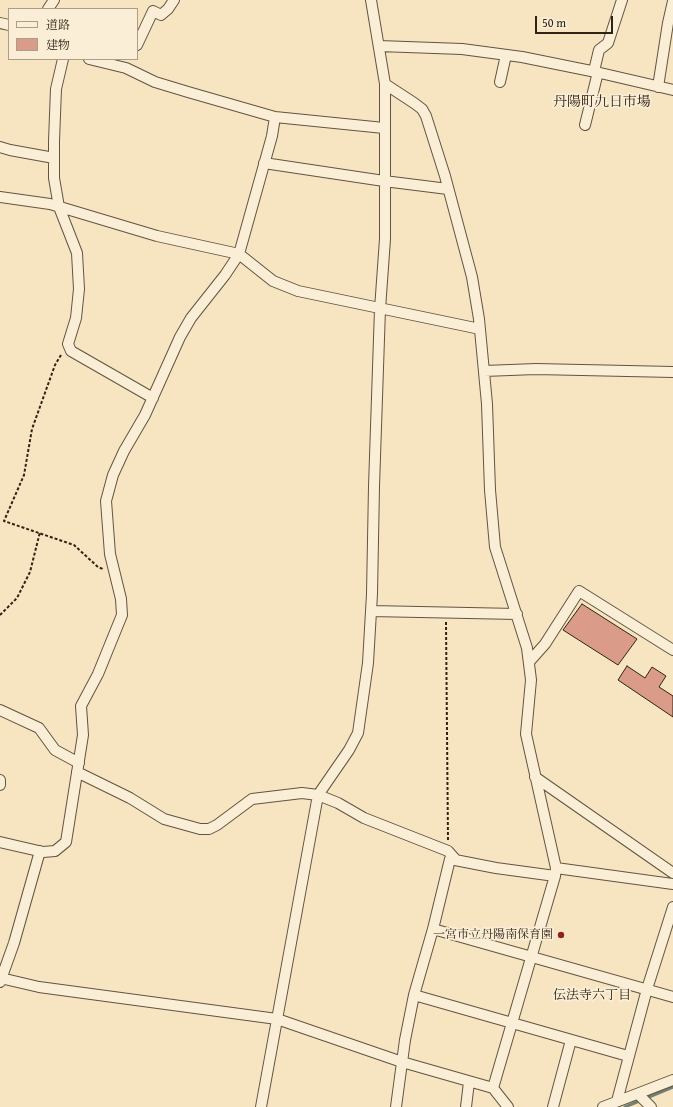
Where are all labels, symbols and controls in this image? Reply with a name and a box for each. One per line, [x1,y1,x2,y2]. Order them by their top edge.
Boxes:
legend [8,8,138,60]
scale bar [537,8,615,34]
text: 50 m [542,14,566,31]
text: 道路 [46,16,70,33]
text: 建物 [46,36,70,53]
district label: 丹陽町九日市場 [553,94,651,110]
place label: 一宮市立丹陽南保育園 [433,928,553,942]
marker: 一宮市立丹陽南保育園 [556,930,566,940]
district label: 伝法寺六丁目 [553,988,631,1004]

